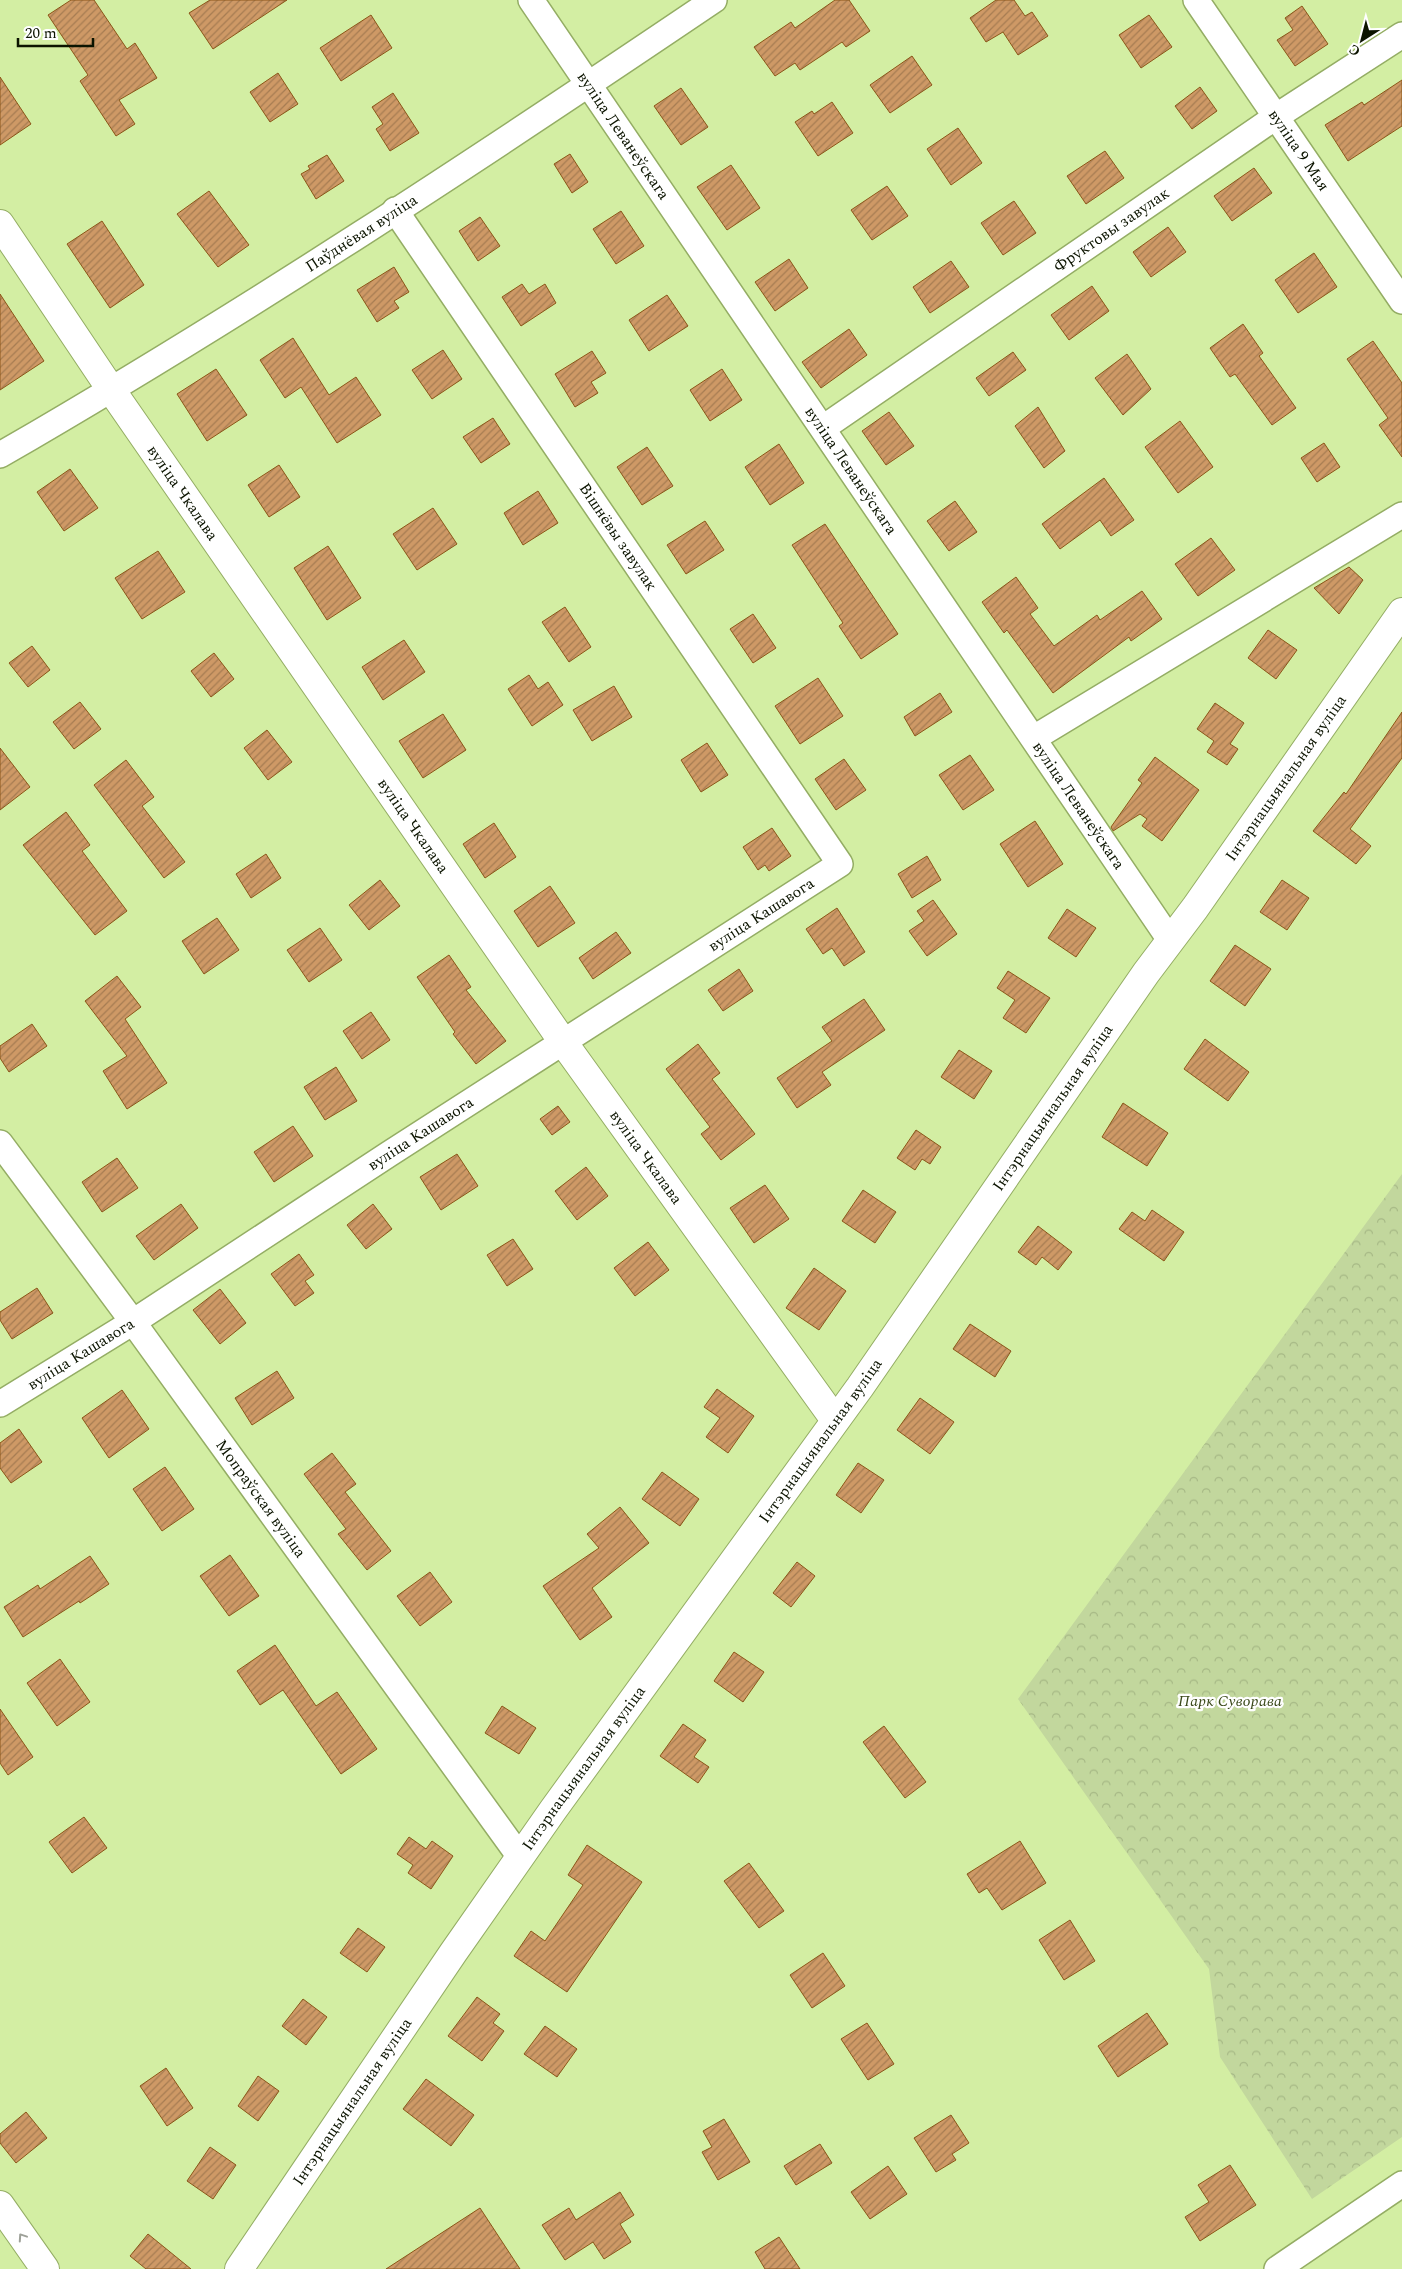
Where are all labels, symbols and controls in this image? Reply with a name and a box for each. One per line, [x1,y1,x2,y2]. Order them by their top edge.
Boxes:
scale bar [18,15,92,47]
north arrow [1337,15,1387,65]
text: 20 m [25,22,57,45]
text: С [1344,39,1365,62]
street label: вуліца Леванеўскага [571,67,676,205]
street label: вуліца 9 Мая [1262,104,1335,196]
street label: Фруктовы завулак [1049,181,1174,278]
street label: Паўднёвая вуліца [301,188,422,278]
street label: вуліца Леванеўскага [799,402,903,540]
street label: вуліца Чкалава [141,440,224,546]
street label: Вішнёвы завулак [573,478,663,596]
street label: Інтэрнацыянальная вуліца [1219,690,1353,866]
street label: вуліца Леванеўскага [1026,737,1131,875]
street label: вуліца Чкалава [372,773,455,879]
street label: вуліца Кашавога [703,871,819,958]
street label: Інтэрнацыянальная вуліца [987,1019,1119,1196]
street label: вуліца Кашавога [363,1090,479,1177]
street label: вуліца Чкалава [604,1105,688,1210]
street label: вуліца Кашавога [23,1312,139,1396]
street label: Інтэрнацыянальная вуліца [753,1353,888,1528]
street label: Мопраўская вуліца [210,1434,312,1563]
street label: Інтэрнацыянальная вуліца [516,1681,652,1856]
park label: Парк Суворава [1178,1689,1282,1713]
street label: Інтэрнацыянальная вуліца [287,2013,418,2191]
one-way arrow [19,2234,28,2243]

